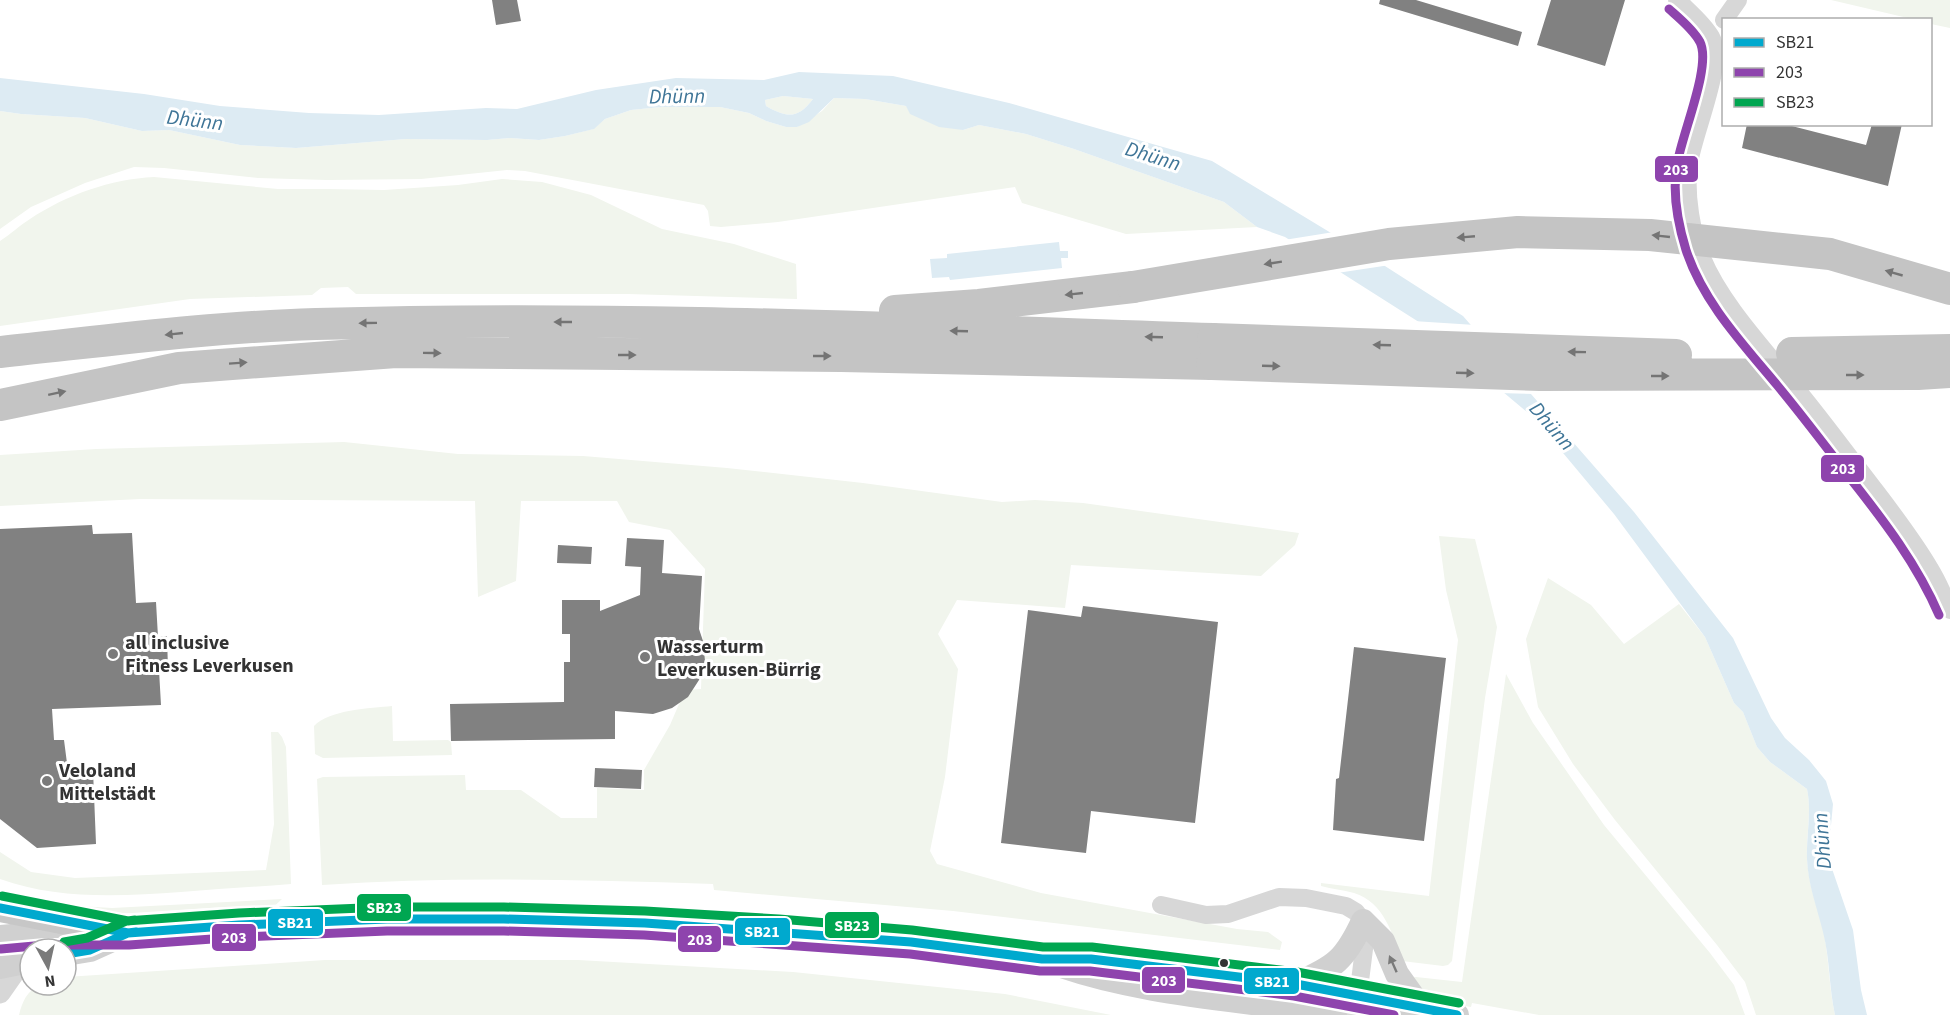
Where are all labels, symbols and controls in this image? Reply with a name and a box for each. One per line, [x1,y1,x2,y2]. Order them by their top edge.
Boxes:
legend [1722,18,1932,126]
text: SB21 [1776,30,1814,55]
text: 203 [1776,60,1803,85]
water label: Dhünn [649,81,705,111]
text: SB23 [1776,90,1814,115]
water label: Dhünn [165,102,225,138]
water label: Dhünn [1122,133,1184,179]
line badge: 203 [1654,155,1699,183]
text: 203 [1663,159,1689,181]
one-way arrow [1651,231,1670,241]
one-way arrow [1456,232,1475,242]
one-way arrow [1263,258,1282,267]
one-way arrow [1885,268,1903,277]
one-way arrow [1065,289,1084,299]
one-way arrow [554,317,573,327]
one-way arrow [359,318,378,328]
one-way arrow [950,326,969,335]
one-way arrow [164,329,183,339]
one-way arrow [1145,332,1164,342]
one-way arrow [1372,341,1391,350]
one-way arrow [1567,347,1586,357]
one-way arrow [423,348,442,357]
one-way arrow [618,350,637,360]
one-way arrow [813,351,832,361]
one-way arrow [228,359,247,368]
one-way arrow [1261,361,1280,371]
one-way arrow [1456,368,1475,377]
one-way arrow [1846,370,1865,380]
one-way arrow [1651,371,1670,381]
one-way arrow [48,388,67,397]
water label: Dhünn [1522,395,1582,457]
line badge: 203 [1820,454,1865,483]
text: 203 [1830,458,1856,480]
place label: all inclusive Fitness Leverkusen [125,629,294,680]
place label: Wasserturm Leverkusen-Bürrig [657,633,821,684]
marker: all inclusive Fitness Leverkusen [106,647,120,661]
marker: Wasserturm Leverkusen-Bürrig [638,650,652,664]
place label: Veloland Mittelstädt [58,757,156,808]
marker: Veloland Mittelstädt [40,774,54,788]
water label: Dhünn [1805,812,1839,870]
line badge: SB23 [356,893,412,922]
text: SB23 [366,897,402,919]
line badge: SB21 [267,908,324,937]
line badge: SB23 [824,911,880,939]
text: SB21 [277,912,313,934]
text: SB23 [834,915,870,937]
line badge: SB21 [734,917,791,946]
text: SB21 [744,921,780,943]
line badge: 203 [211,923,257,952]
line badge: 203 [677,925,722,953]
text: 203 [221,927,247,949]
text: 203 [687,929,713,951]
north arrow [18,937,78,997]
one-way arrow [1388,955,1397,973]
unlabelled marker [1218,957,1230,969]
line badge: 203 [1141,966,1186,994]
line badge: SB21 [1243,967,1300,995]
text: N [43,969,57,992]
text: 203 [1151,970,1177,992]
text: SB21 [1254,971,1290,993]

